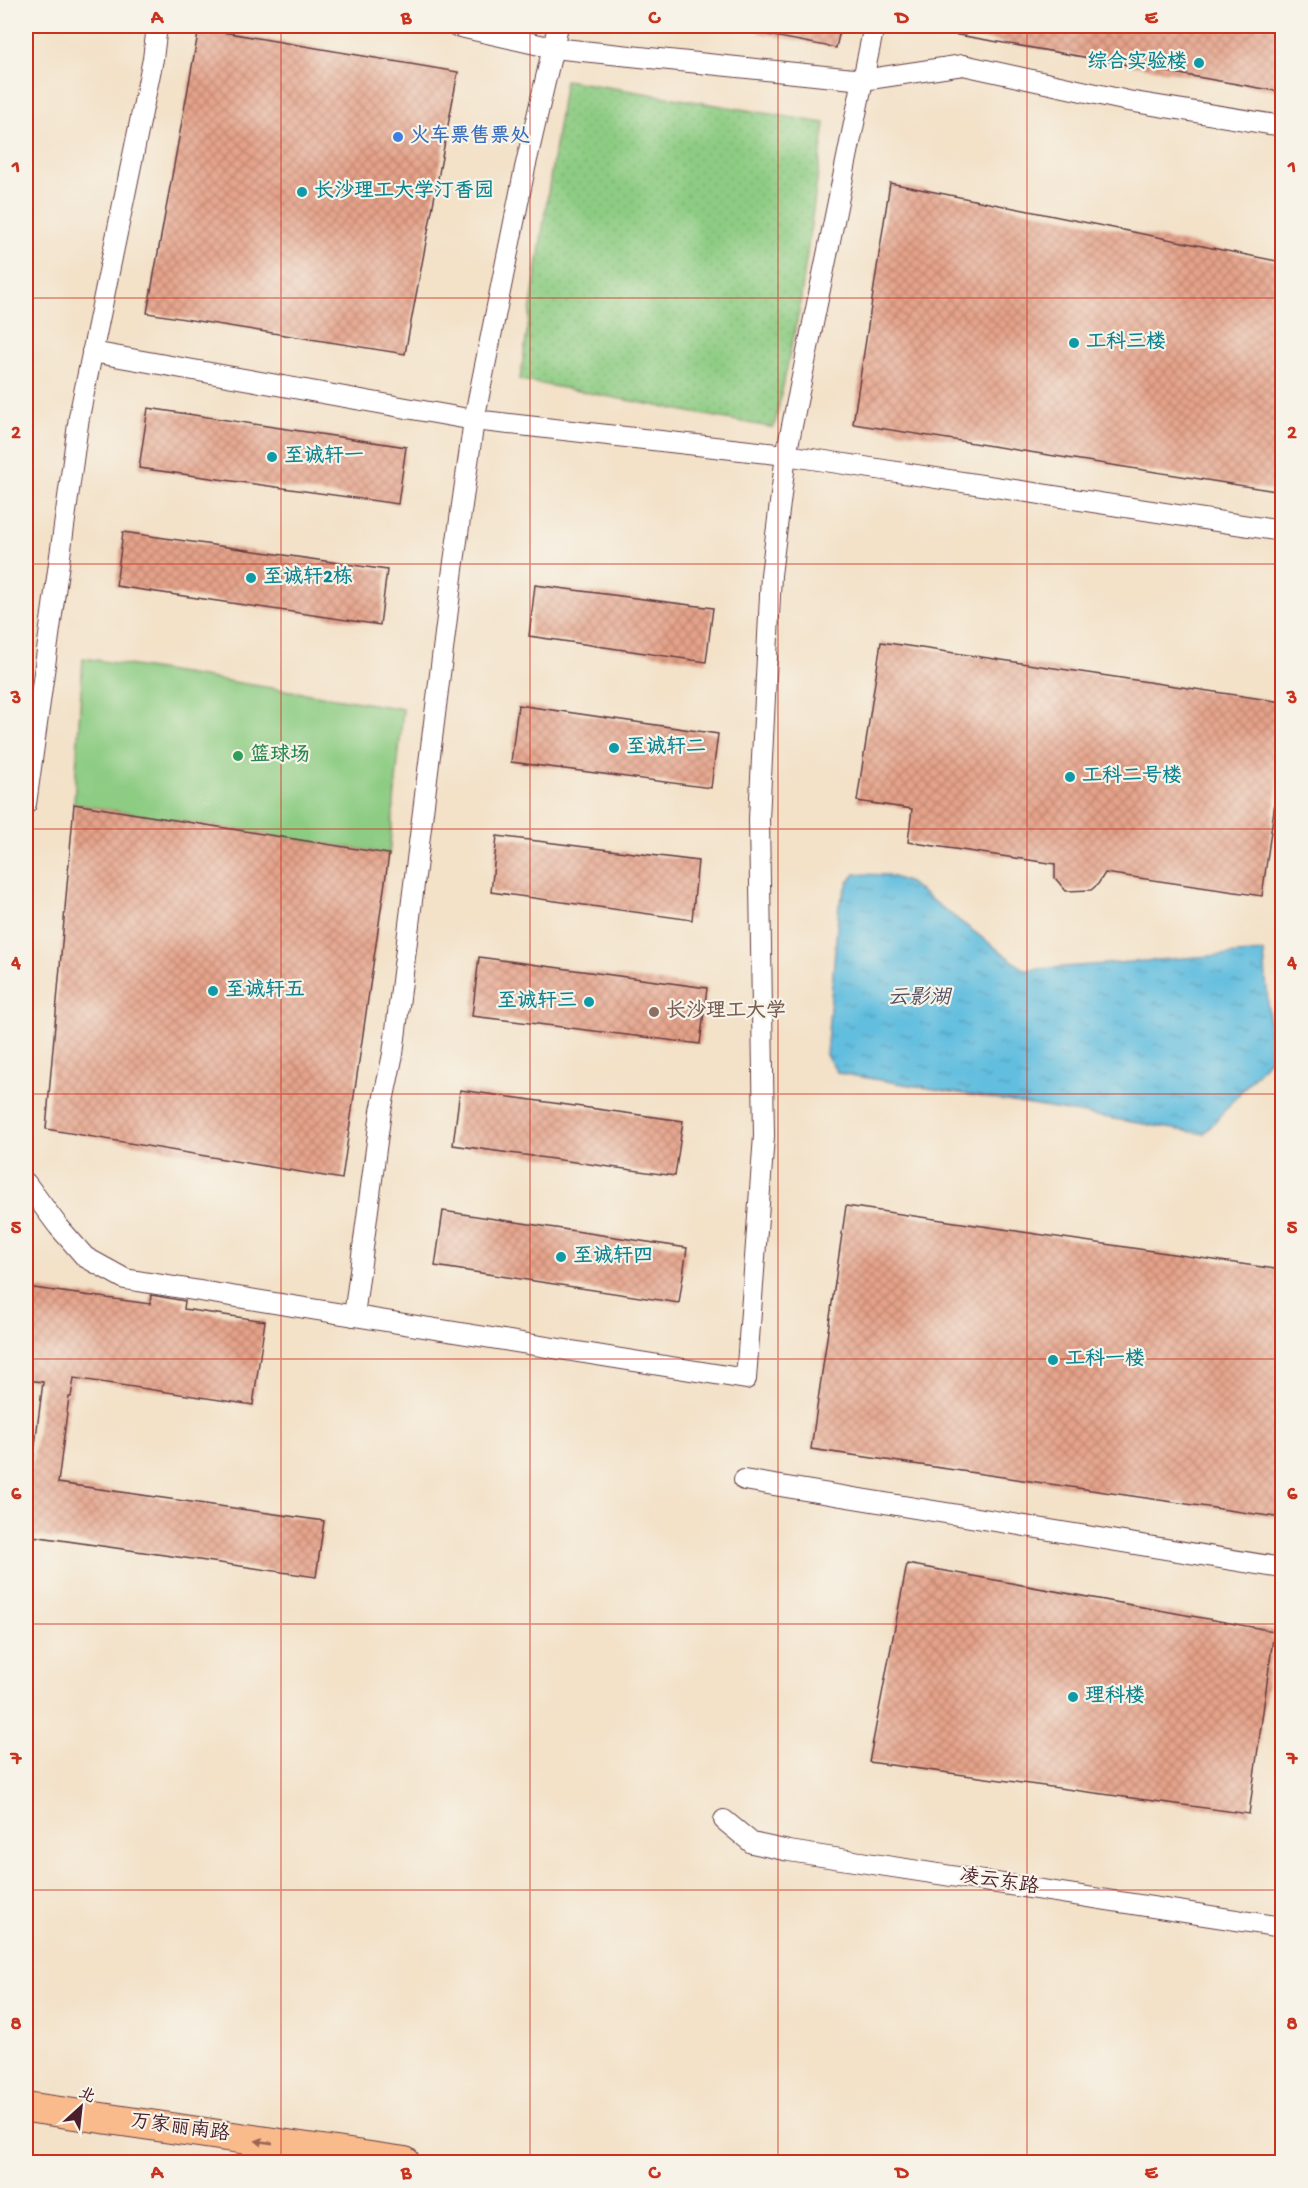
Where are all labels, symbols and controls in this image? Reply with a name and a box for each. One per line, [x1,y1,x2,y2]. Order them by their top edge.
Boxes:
text: A [150,8,165,31]
text: B [400,8,412,31]
text: C [648,8,662,31]
text: D [893,8,909,31]
text: E [1145,8,1159,31]
place label: 综合实验楼 [1087,50,1187,75]
marker: 综合实验楼 [1192,56,1206,70]
place label: 火车票售票处 [410,124,530,149]
marker: 火车票售票处 [391,130,405,144]
text: 1 [11,157,20,180]
text: 1 [1287,157,1296,180]
place label: 长沙理工大学汀香园 [314,179,494,204]
marker: 长沙理工大学汀香园 [295,185,309,199]
place label: 工科三楼 [1086,330,1166,355]
marker: 工科三楼 [1067,336,1081,350]
text: 2 [11,423,21,446]
text: 2 [1287,423,1297,446]
place label: 至诚轩一 [284,444,364,469]
marker: 至诚轩一 [265,450,279,464]
place label: 至诚轩2栋 [263,565,353,590]
marker: 至诚轩2栋 [244,571,258,585]
text: 3 [10,688,21,711]
text: 3 [1286,688,1297,711]
place label: 至诚轩二 [626,735,706,760]
marker: 至诚轩二 [607,741,621,755]
place label: 篮球场 [250,743,310,768]
marker: 篮球场 [231,749,245,763]
place label: 工科二号楼 [1082,764,1182,789]
marker: 工科二号楼 [1063,770,1077,784]
text: 4 [10,953,21,976]
text: 4 [1286,953,1297,976]
place label: 至诚轩五 [225,978,305,1003]
marker: 至诚轩五 [206,984,220,998]
water label: 云影湖 [888,986,952,1012]
place label: 至诚轩三 [497,989,577,1014]
marker: 至诚轩三 [582,995,596,1009]
place label: 长沙理工大学 [666,999,786,1024]
marker: 长沙理工大学 [647,1005,661,1019]
text: 5 [11,1218,22,1241]
text: 5 [1287,1218,1298,1241]
place label: 至诚轩四 [573,1244,653,1269]
marker: 至诚轩四 [554,1250,568,1264]
place label: 工科一楼 [1065,1347,1145,1372]
marker: 工科一楼 [1046,1353,1060,1367]
text: 6 [11,1484,22,1507]
text: 6 [1287,1484,1298,1507]
place label: 理科楼 [1085,1684,1145,1709]
marker: 理科楼 [1066,1690,1080,1704]
text: 7 [10,1749,23,1772]
text: 7 [1286,1749,1299,1772]
street label: 凌云东路 [958,1863,1042,1901]
text: 8 [11,2014,22,2037]
text: 8 [1287,2014,1298,2037]
north arrow [51,2077,111,2137]
text: 北 [75,2084,98,2109]
street label: 万家丽南路 [129,2109,232,2147]
one-way arrow [254,2137,273,2146]
text: A [150,2163,165,2186]
text: B [400,2163,412,2186]
text: C [648,2163,662,2186]
text: D [893,2163,909,2186]
text: E [1145,2163,1159,2186]

